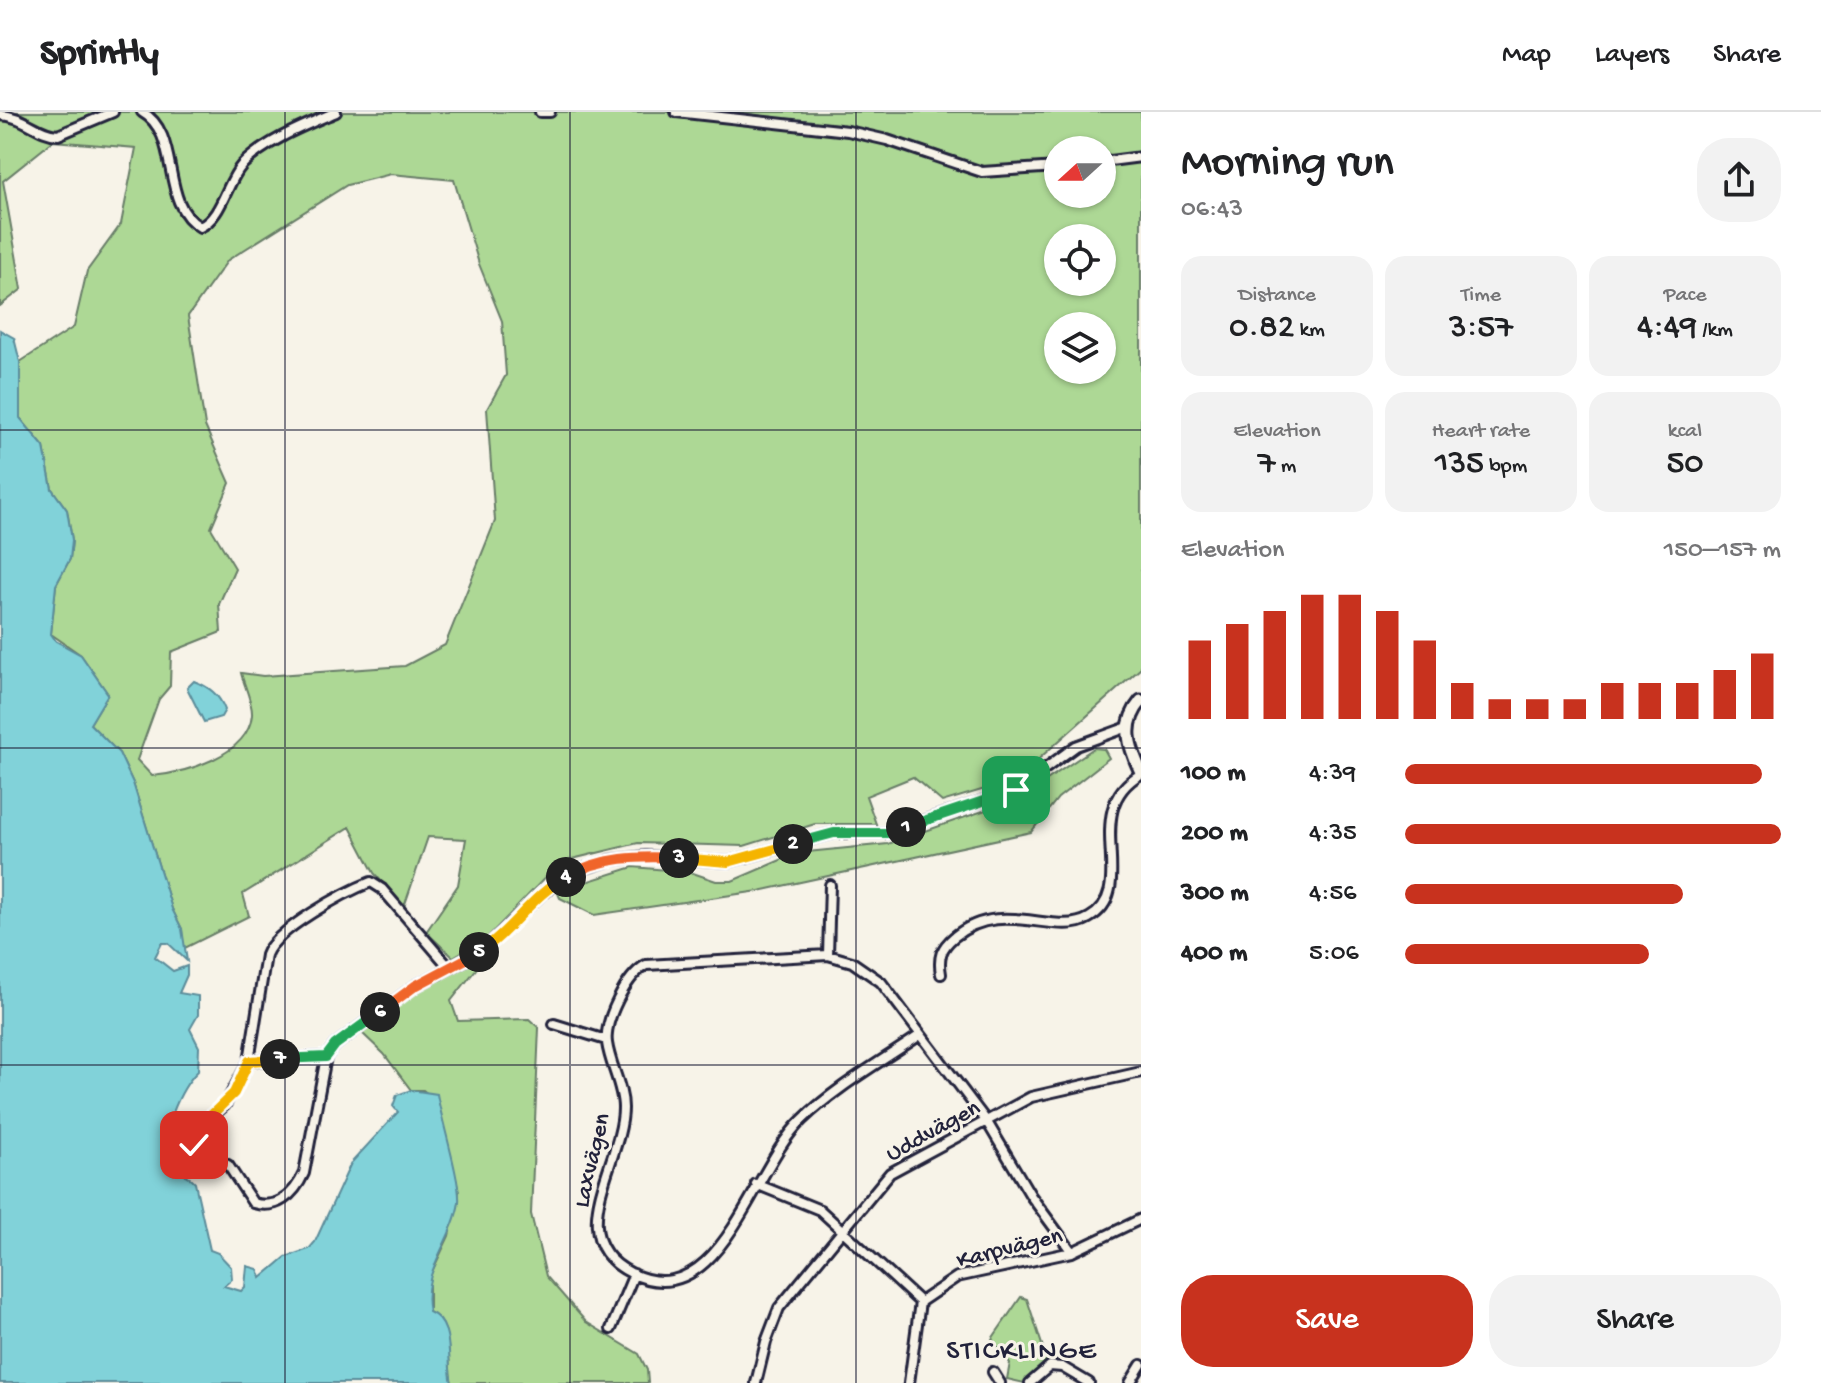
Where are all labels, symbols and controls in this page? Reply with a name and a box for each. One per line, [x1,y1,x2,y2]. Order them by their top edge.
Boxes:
text: Sprintly [40,33,159,77]
text: Map [1502,39,1551,72]
text: Layers [1595,39,1669,72]
text: Share [1713,39,1781,72]
north arrow [1044,136,1116,208]
map controls [1044,136,1116,384]
button: share [1697,138,1781,222]
text: Morning run [1181,139,1394,191]
text: 06:43 [1181,195,1243,226]
button: locate [1044,224,1116,296]
text: Distance [1238,283,1316,309]
text: Time [1461,283,1501,309]
text: Pace [1663,283,1707,309]
text: 0.82 [1229,309,1294,349]
text: 3:57 [1449,309,1513,349]
text: 4:49 [1637,309,1697,349]
button: layers [1044,312,1116,384]
text: km [1294,318,1325,344]
text: /km [1697,318,1733,344]
text: Elevation [1233,419,1321,445]
text: Heart rate [1432,419,1530,445]
text: kcal [1668,419,1702,445]
text: 7 [1258,445,1275,485]
text: 135 [1435,445,1484,485]
text: 50 [1666,445,1704,485]
text: m [1275,454,1296,480]
text: bpm [1484,454,1527,480]
text: Elevation [1181,536,1284,567]
text: 150–157 m [1664,536,1781,567]
pin [982,756,1050,824]
text: 100 m [1181,759,1246,790]
text: 4:39 [1309,759,1356,790]
icon: arrive [994,768,1038,812]
pin: 1 [886,807,926,847]
text: 1 [902,814,910,840]
text: 200 m [1181,819,1248,850]
text: 4:35 [1309,819,1357,850]
pin: 2 [773,824,813,864]
text: 2 [788,831,798,857]
pin: 3 [659,838,699,878]
text: 3 [673,845,685,871]
pin: 4 [546,857,586,897]
text: 4 [561,864,571,890]
text: 300 m [1181,879,1249,910]
text: 4:56 [1309,879,1356,910]
pin: 5 [459,932,499,972]
text: 5 [473,939,485,965]
text: 400 m [1181,939,1247,970]
text: 5:06 [1309,939,1359,970]
pin: 6 [360,992,400,1032]
text: 6 [374,999,386,1025]
pin: 7 [260,1039,300,1079]
text: 7 [274,1046,286,1072]
street label: Uddvägen [881,1094,986,1170]
street label: Laxvägen [568,1110,618,1211]
pin [160,1111,228,1179]
icon: check [172,1123,216,1167]
street label: Karpvägen [954,1222,1066,1277]
button: Save [1181,1275,1473,1367]
button: Share [1489,1275,1781,1367]
district label: STICKLINGE [946,1336,1098,1369]

